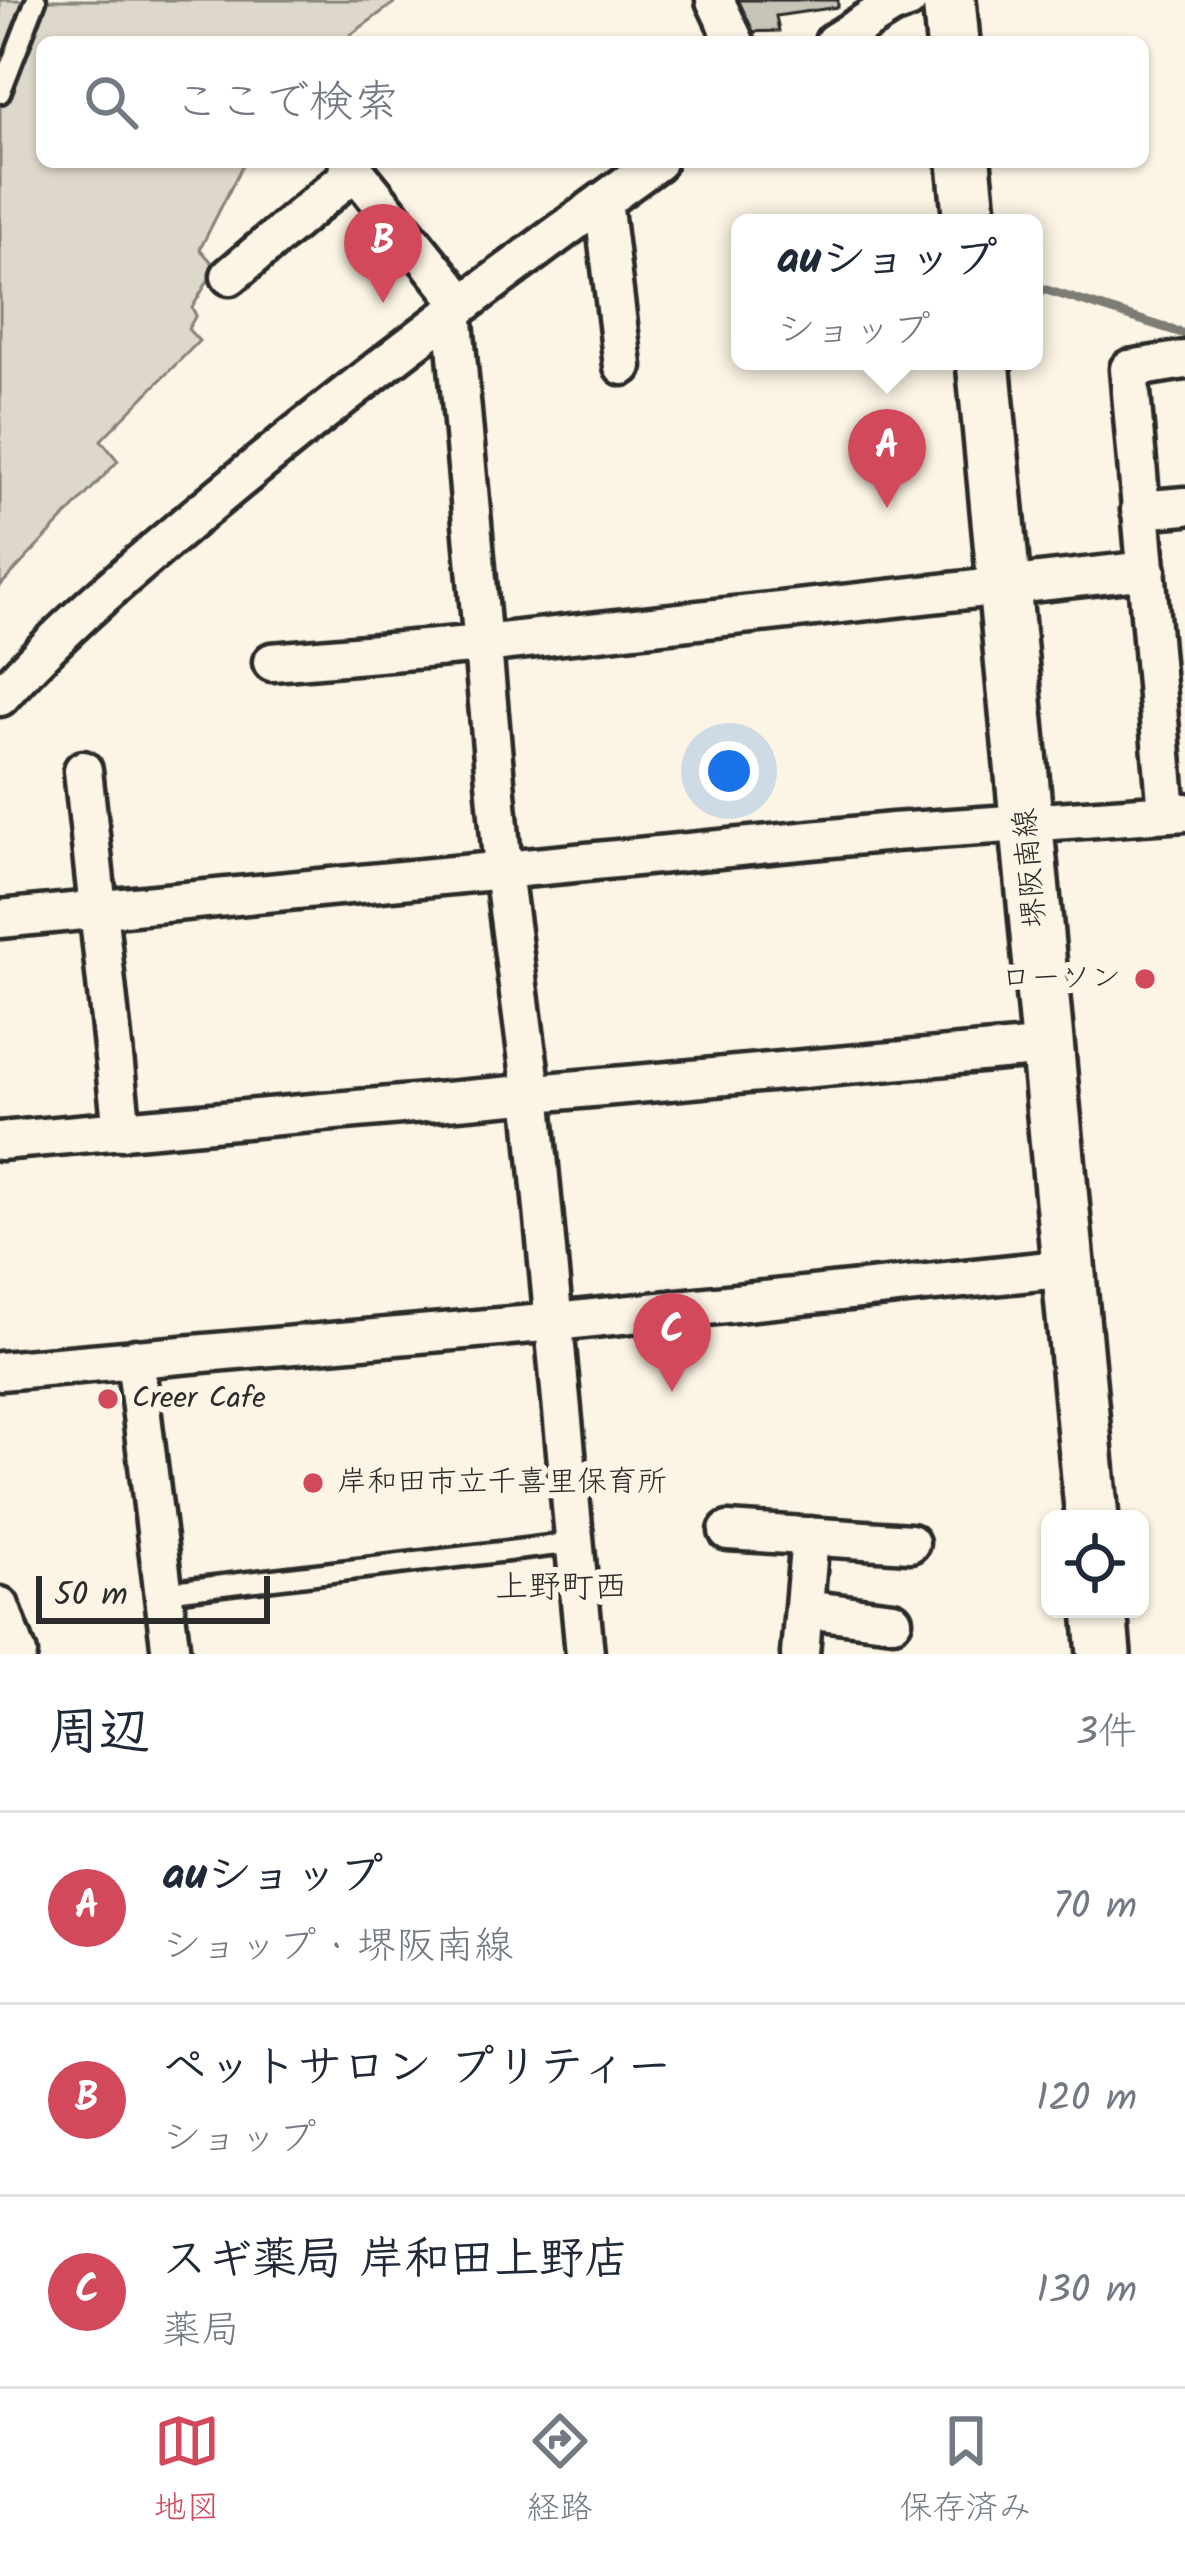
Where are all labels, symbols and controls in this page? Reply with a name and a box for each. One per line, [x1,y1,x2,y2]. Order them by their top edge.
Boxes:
search box [36,36,1149,168]
text: ここで検索 [174,68,399,140]
icon: search [78,69,144,135]
pin: B [344,204,422,303]
popup [731,214,1043,370]
text: auショップ [776,225,998,297]
text: ショップ [776,301,931,363]
pin: A [848,409,926,508]
your location [699,741,759,801]
street label: 堺阪南線 [1002,806,1060,930]
place label: ローソン [1001,955,1121,1003]
marker: ローソン [1132,966,1158,992]
pin: C [633,1293,711,1392]
place label: Creer Cafe [132,1375,266,1423]
marker: Creer Cafe [95,1386,121,1412]
place label: 岸和田市立千喜里保育所 [337,1459,667,1507]
marker: 岸和田市立千喜里保育所 [300,1470,326,1496]
map controls [1041,1510,1149,1618]
button: locate [1041,1510,1149,1618]
district label: 上野町西 [495,1562,627,1615]
scale bar [36,1570,270,1623]
text: 50 m [54,1570,128,1623]
text: 周辺 [48,1694,150,1775]
text: 3件 [1076,1703,1137,1765]
text: auショップ [162,1841,383,1913]
text: A [75,1877,99,1939]
text: 70 m [1053,1877,1137,1939]
text: ショップ · 堺阪南線 [162,1917,513,1979]
text: ペットサロン プリティー [162,2033,672,2105]
text: B [75,2069,99,2131]
text: 120 m [1036,2069,1137,2131]
text: ショップ [162,2109,316,2171]
text: スギ薬局 岸和田上野店 [162,2225,629,2297]
text: C [75,2261,99,2323]
text: 130 m [1036,2261,1137,2323]
text: 薬局 [162,2301,240,2363]
tab: 地図 [154,2408,220,2536]
tab: 経路 [527,2408,593,2536]
tab: 保存済み [900,2408,1032,2536]

